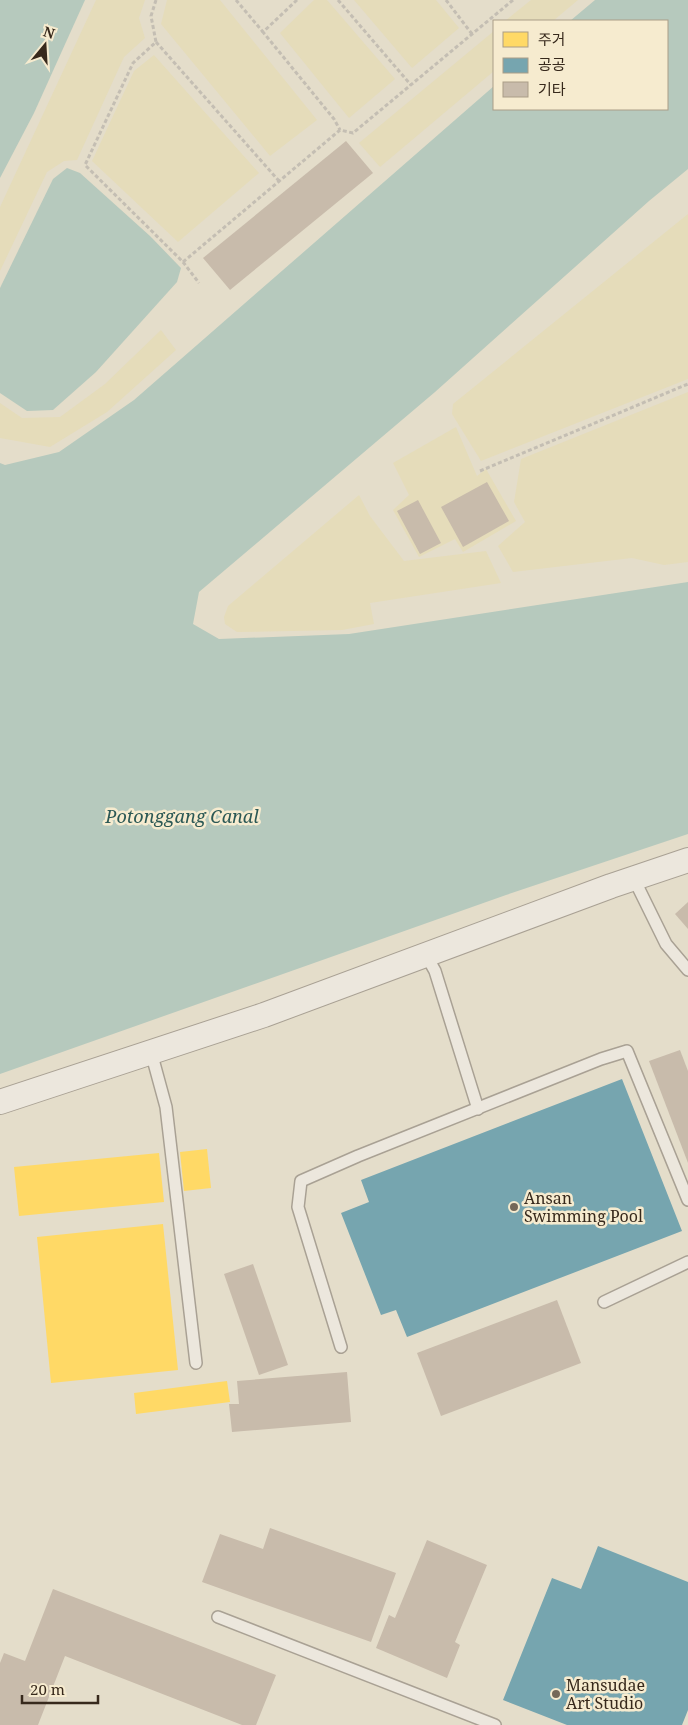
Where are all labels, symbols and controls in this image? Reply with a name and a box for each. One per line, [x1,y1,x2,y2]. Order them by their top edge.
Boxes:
north arrow [20,20,70,70]
legend [493,20,668,110]
text: N [41,21,57,43]
text: 주거 [538,29,566,49]
text: 공공 [538,54,566,74]
text: 기타 [538,79,566,99]
water label: Potonggang Canal [104,804,259,828]
place label: Ansan Swimming Pool [524,1187,643,1227]
marker: Ansan Swimming Pool [508,1201,520,1213]
scale bar [22,1672,99,1704]
place label: Mansudae Art Studio [566,1674,645,1714]
text: 20 m [30,1679,65,1699]
marker: Mansudae Art Studio [550,1688,562,1700]

